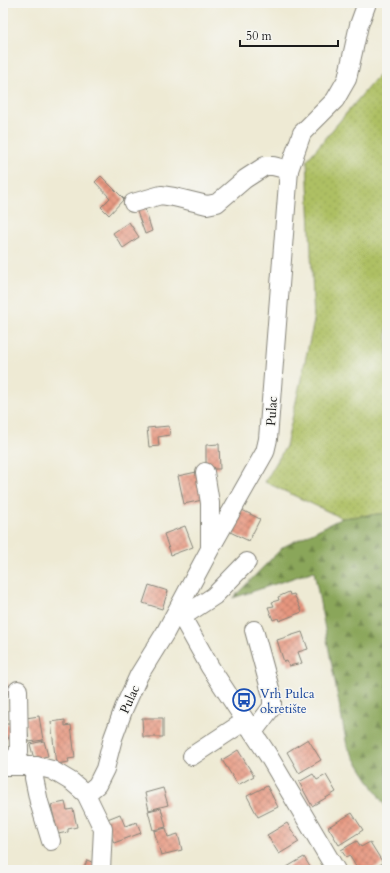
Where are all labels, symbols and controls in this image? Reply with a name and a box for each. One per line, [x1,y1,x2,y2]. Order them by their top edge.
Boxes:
scale bar [240,22,338,48]
text: 50 m [246,28,273,44]
street label: Pulac [262,396,282,427]
street label: Pulac [116,682,144,717]
place label: Vrh Pulca okretište [260,685,315,718]
bus stop icon: Vrh Pulca okretište [231,687,257,713]

